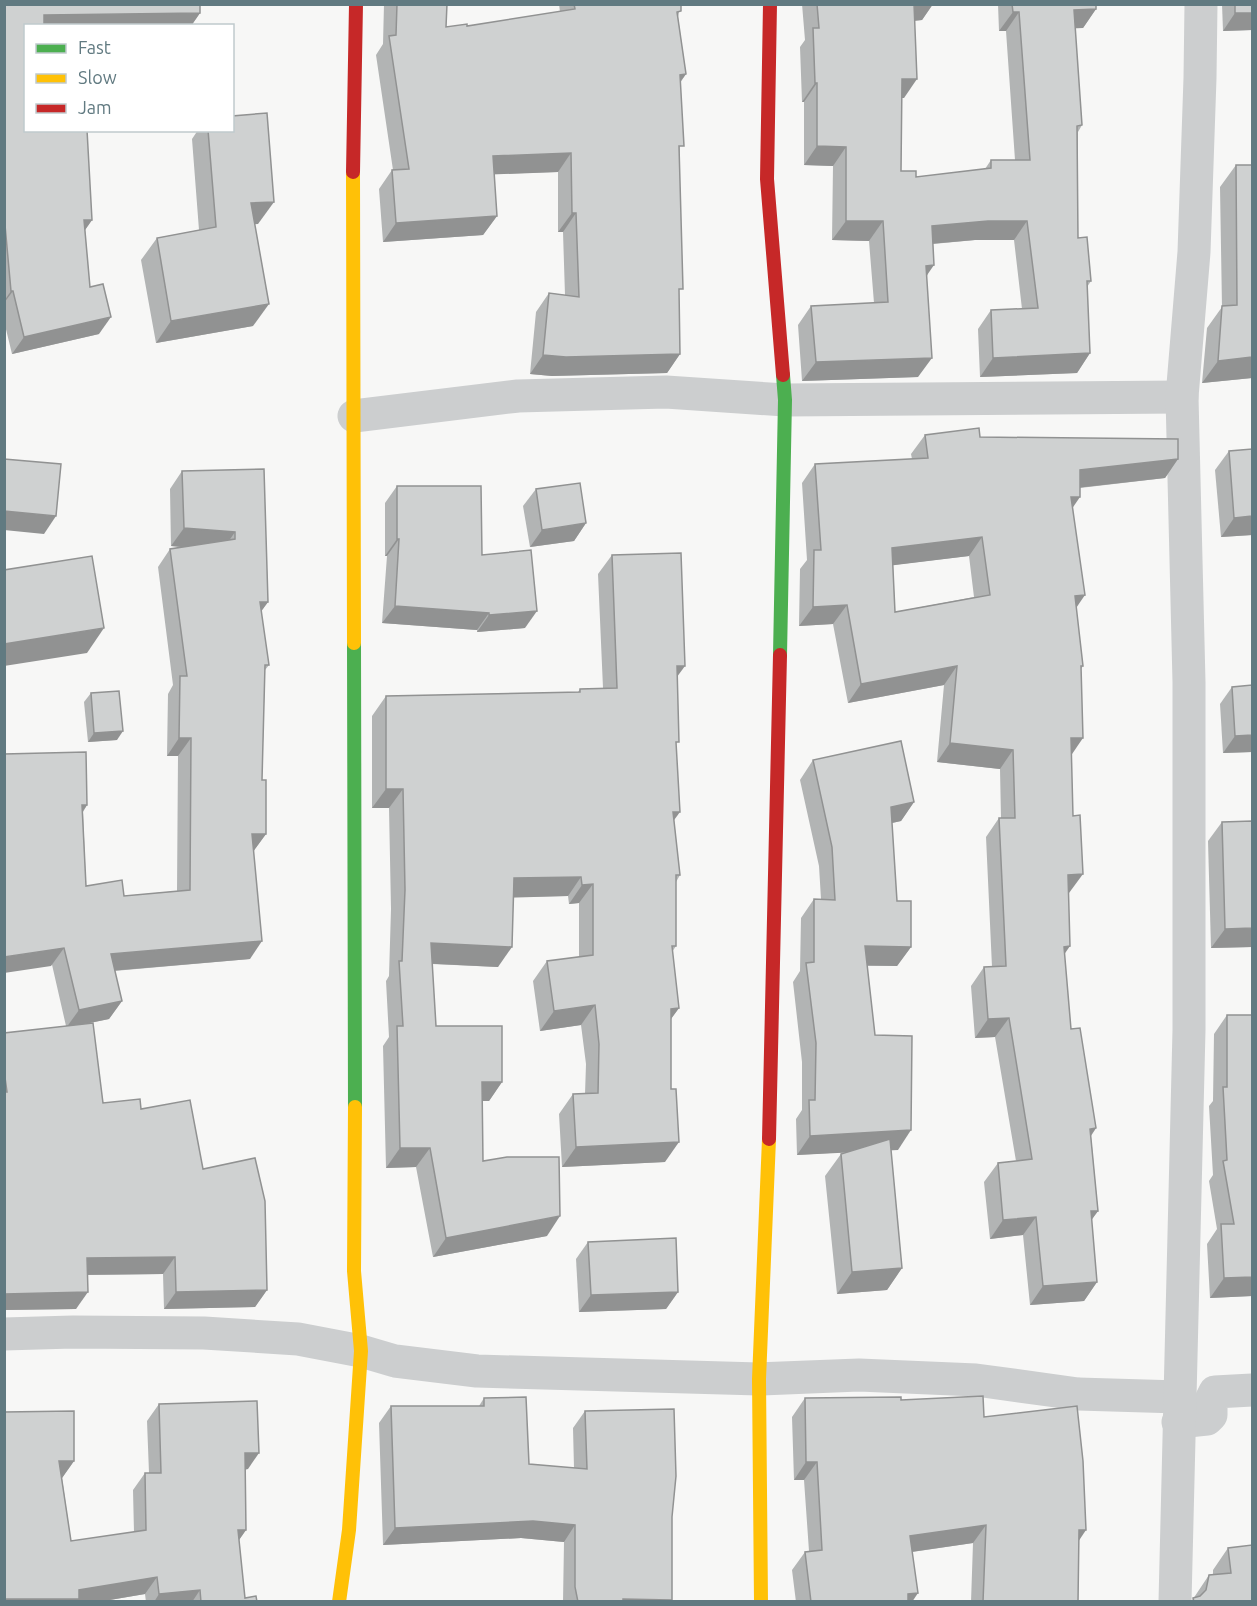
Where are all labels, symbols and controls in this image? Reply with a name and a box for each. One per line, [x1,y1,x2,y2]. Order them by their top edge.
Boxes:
legend [24,24,234,132]
text: Fast [78,37,111,57]
text: Slow [78,67,117,87]
text: Jam [78,97,112,117]

